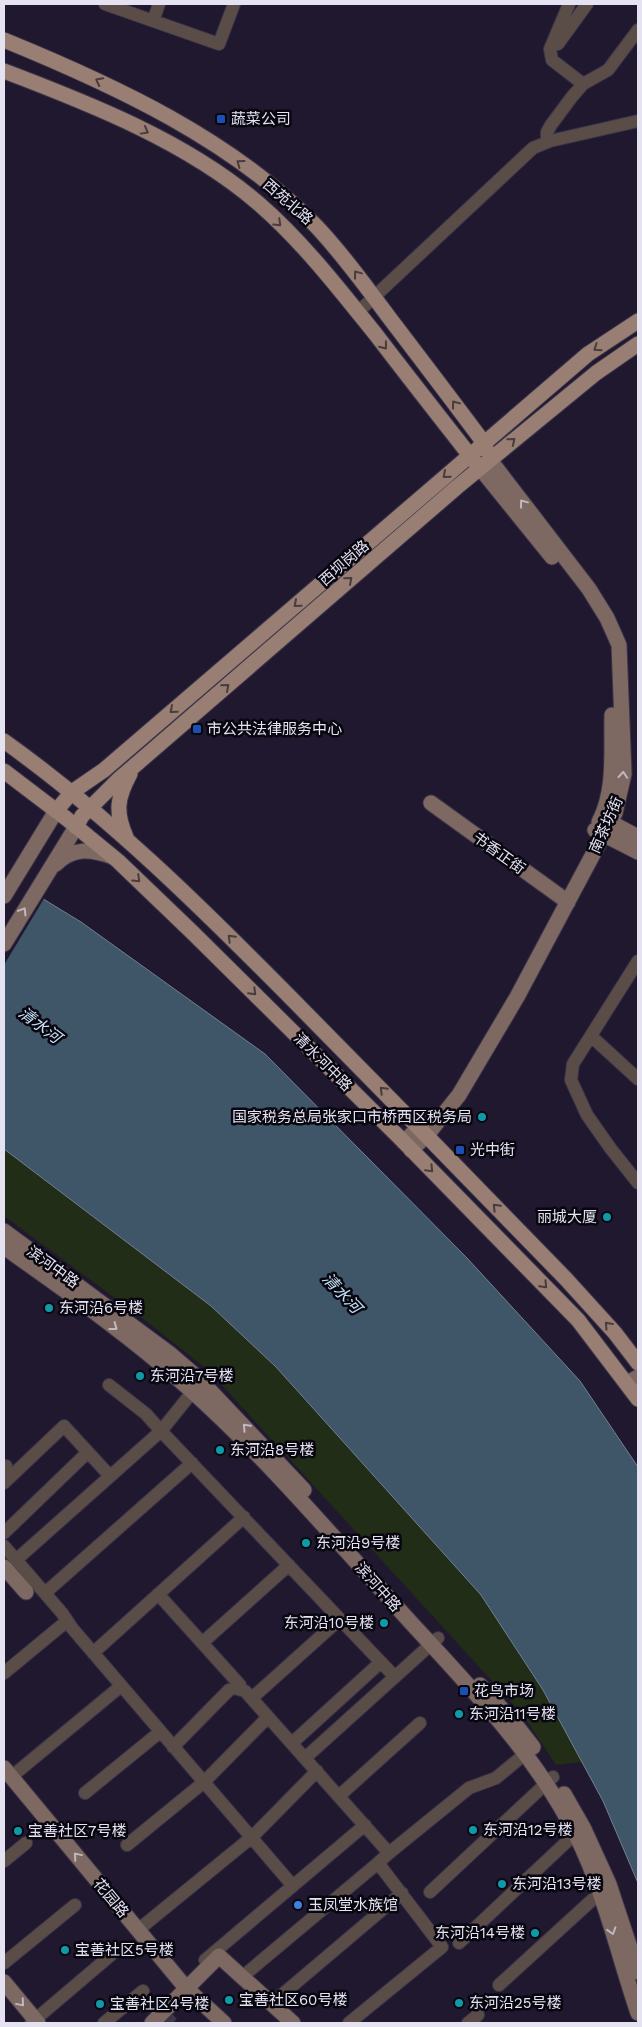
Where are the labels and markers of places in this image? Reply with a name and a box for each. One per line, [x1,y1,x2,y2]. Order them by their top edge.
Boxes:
place label: 蔬菜公司 [231,110,291,128]
marker: 蔬菜公司 [215,113,227,125]
place label: 市公共法律服务中心 [207,720,342,738]
marker: 市公共法律服务中心 [191,723,203,735]
place label: 国家税务总局张家口市桥西区税务局 [232,1108,472,1126]
marker: 国家税务总局张家口市桥西区税务局 [476,1111,488,1123]
place label: 光中街 [470,1141,515,1159]
marker: 光中街 [454,1144,466,1156]
place label: 丽城大厦 [537,1208,597,1226]
marker: 丽城大厦 [601,1211,613,1223]
place label: 东河沿6号楼 [59,1299,143,1317]
marker: 东河沿6号楼 [43,1302,55,1314]
place label: 东河沿7号楼 [150,1367,233,1385]
marker: 东河沿7号楼 [134,1370,146,1382]
place label: 东河沿8号楼 [230,1441,314,1459]
marker: 东河沿8号楼 [214,1444,226,1456]
place label: 东河沿9号楼 [316,1534,400,1552]
marker: 东河沿9号楼 [300,1537,312,1549]
place label: 东河沿10号楼 [284,1614,374,1632]
marker: 东河沿10号楼 [378,1617,390,1629]
place label: 花鸟市场 [474,1682,534,1700]
marker: 花鸟市场 [458,1685,470,1697]
place label: 东河沿11号楼 [469,1705,556,1723]
marker: 东河沿11号楼 [453,1708,465,1720]
place label: 东河沿12号楼 [483,1821,573,1839]
place label: 宝善社区7号楼 [28,1822,126,1840]
marker: 东河沿12号楼 [467,1824,479,1836]
marker: 宝善社区7号楼 [12,1825,24,1837]
place label: 东河沿13号楼 [512,1875,602,1893]
marker: 东河沿13号楼 [496,1878,508,1890]
place label: 玉凤堂水族馆 [308,1896,398,1914]
marker: 玉凤堂水族馆 [292,1899,304,1911]
place label: 东河沿14号楼 [435,1924,525,1942]
marker: 东河沿14号楼 [529,1927,541,1939]
place label: 宝善社区5号楼 [75,1941,174,1959]
marker: 宝善社区5号楼 [59,1944,71,1956]
place label: 宝善社区60号楼 [239,1991,347,2009]
marker: 宝善社区60号楼 [223,1994,235,2006]
place label: 东河沿25号楼 [469,1994,561,2012]
place label: 宝善社区4号楼 [110,1995,209,2013]
marker: 东河沿25号楼 [453,1997,465,2009]
marker: 宝善社区4号楼 [94,1998,106,2010]

